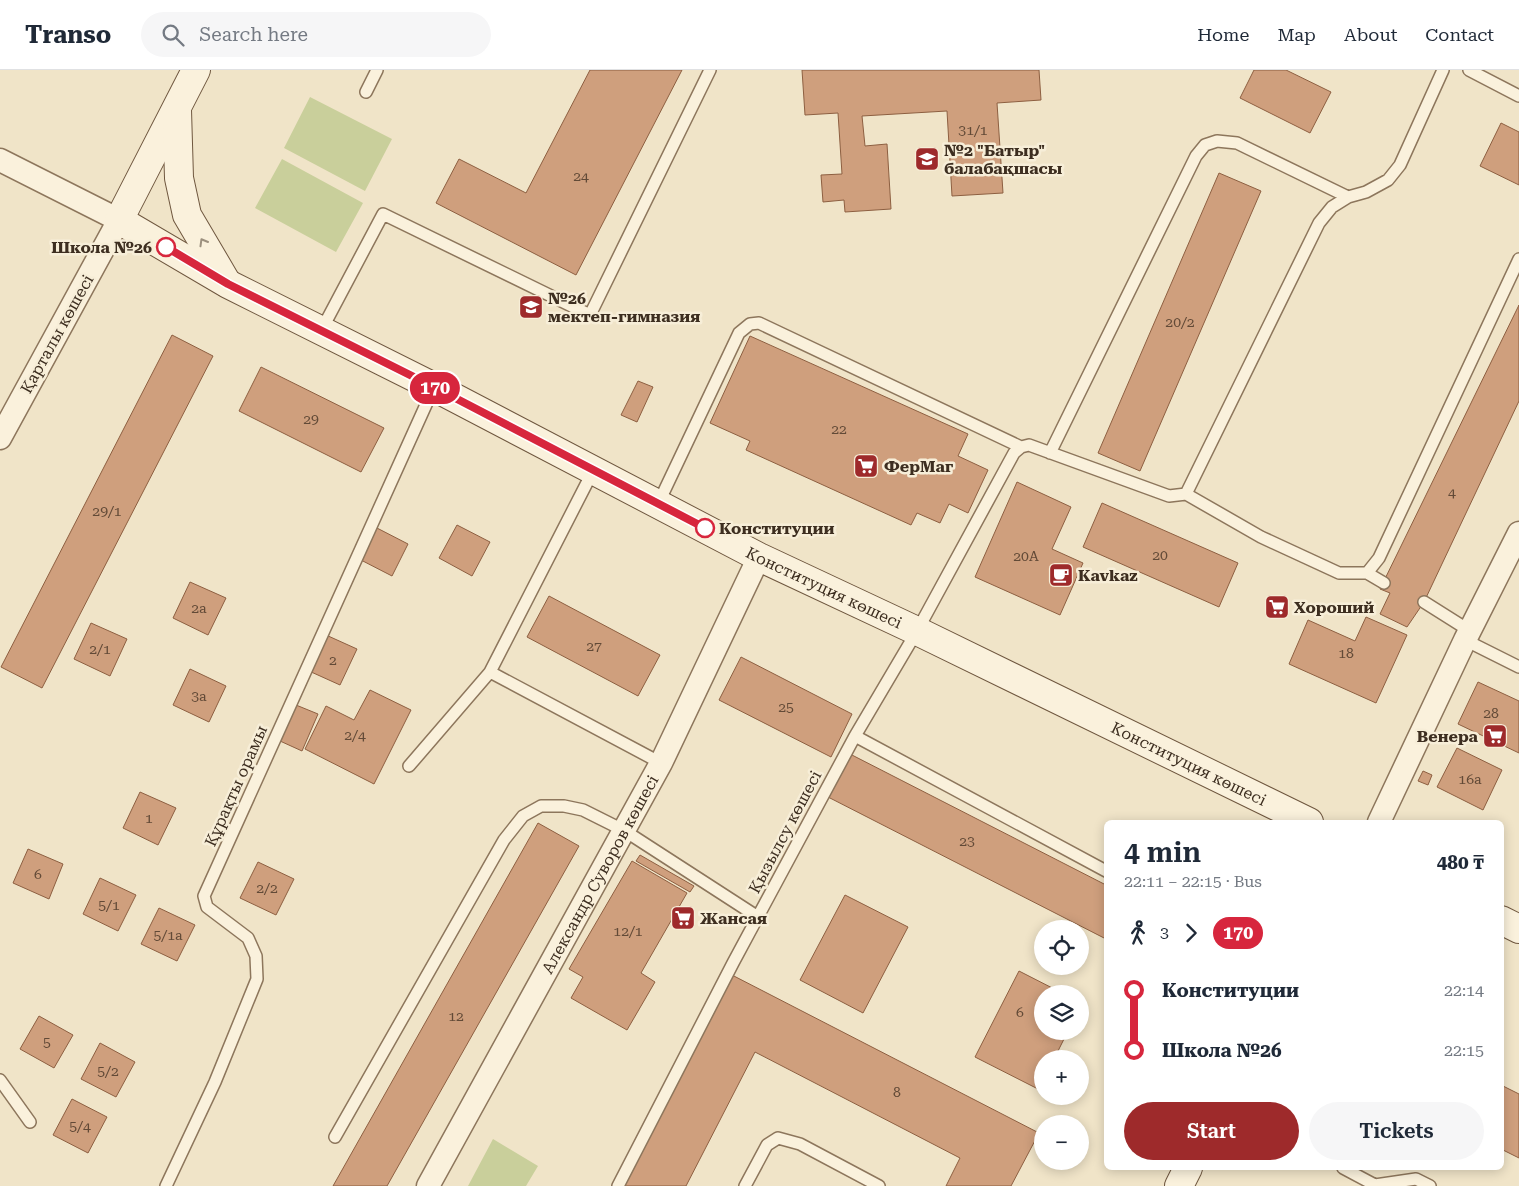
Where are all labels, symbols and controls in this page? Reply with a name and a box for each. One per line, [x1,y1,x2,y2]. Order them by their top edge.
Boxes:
search box [141,12,491,57]
text: Transo [25,21,111,49]
icon: search [159,21,187,49]
text: Search here [199,23,308,46]
text: Home [1197,24,1249,45]
text: Map [1277,24,1316,45]
text: About [1344,24,1397,45]
text: Contact [1425,24,1494,45]
house number: 31/1 [958,122,988,138]
place label: №2 "Батыр" балабақшасы [944,141,1063,178]
school or university icon: №2 "Батыр" балабақшасы [914,146,940,172]
house number: 24 [573,168,589,184]
marker: Школа №26 [156,237,176,257]
place label: Школа №26 [51,238,152,257]
one-way arrow [200,239,210,248]
street label: Қарталы көшесі [17,271,97,397]
place label: №26 мектеп-гимназия [548,289,700,326]
school or university icon: №26 мектеп-гимназия [518,294,544,320]
house number: 20/2 [1165,314,1195,330]
line badge: 170 [406,372,464,404]
text: 170 [420,377,450,398]
house number: 29 [303,411,319,427]
house number: 22 [831,421,847,437]
supermarket icon: ФерМаг [853,453,879,479]
place label: ФерМаг [884,457,953,476]
house number: 4 [1448,484,1456,500]
house number: 29/1 [92,503,122,519]
marker: Конституции [695,518,715,538]
place label: Конституции [719,519,834,538]
street label: Конституция көшесі [743,542,905,632]
house number: 20 [1152,547,1168,563]
house number: 20А [1013,548,1039,564]
cafe icon: Kavkaz [1048,562,1074,588]
place label: Kavkaz [1078,566,1138,585]
supermarket icon: Хороший [1264,594,1290,620]
place label: Хороший [1294,598,1374,617]
house number: 2а [191,600,207,616]
house number: 27 [586,638,602,654]
house number: 2/1 [89,641,111,657]
house number: 18 [1338,645,1354,661]
house number: 2 [329,652,337,668]
house number: 3а [191,688,207,704]
house number: 25 [778,699,794,715]
house number: 28 [1483,705,1499,721]
street label: Конституция көшесі [1108,718,1270,809]
street label: Құрақты орамы [201,723,271,849]
supermarket icon: Венера [1482,723,1508,749]
house number: 2/4 [344,727,366,743]
place label: Венера [1417,727,1479,746]
street label: Қызылсу көшесі [745,767,825,897]
house number: 16а [1458,771,1482,787]
street label: Александр Суворов көшесі [538,772,662,977]
house number: 1 [145,810,153,826]
house number: 23 [959,833,975,849]
text: 4 min [1124,836,1201,869]
text: 480 ₸ [1437,851,1484,874]
house number: 6 [34,866,42,882]
text: 22:11 – 22:15 · Bus [1124,872,1262,891]
house number: 2/2 [256,880,278,896]
house number: 5/1 [98,897,120,913]
supermarket icon: Жансая [670,905,696,931]
place label: Жансая [700,909,767,928]
icon: walk [1124,919,1152,947]
icon: forward [1177,919,1205,947]
map controls [1034,920,1089,1170]
button: locate [1034,920,1089,975]
text: 170 [1223,922,1253,943]
house number: 12/1 [613,923,643,939]
text: 3 [1160,923,1169,942]
house number: 5/1а [153,927,183,943]
text: Конституции [1162,979,1299,1002]
text: 22:14 [1444,981,1484,1000]
button: layers [1034,985,1089,1040]
house number: 6 [1016,1004,1024,1020]
house number: 12 [448,1008,464,1024]
house number: 5 [43,1034,51,1050]
text: Школа №26 [1162,1039,1282,1062]
text: 22:15 [1444,1041,1484,1060]
button: + [1034,1050,1089,1105]
house number: 5/2 [97,1063,119,1079]
house number: 8 [893,1084,901,1100]
button: Start [1124,1102,1299,1160]
button: Tickets [1309,1102,1484,1160]
button: − [1034,1115,1089,1170]
house number: 5/4 [69,1118,91,1134]

